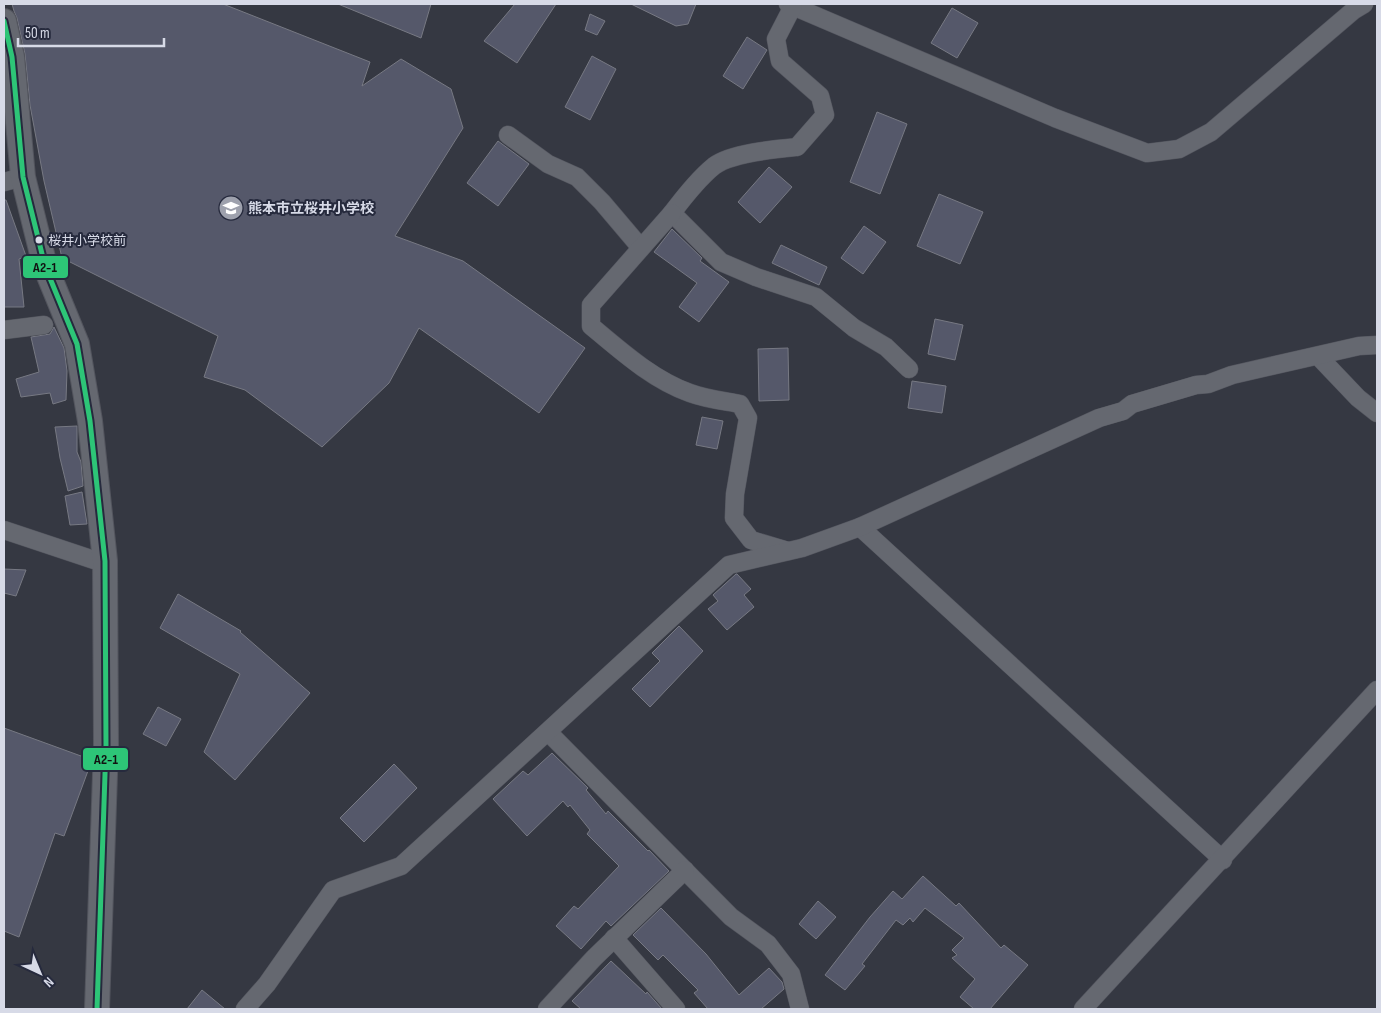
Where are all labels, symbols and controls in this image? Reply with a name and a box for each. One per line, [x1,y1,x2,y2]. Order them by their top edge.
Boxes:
scale bar [18,15,164,47]
text: 50 m [25,24,50,43]
school or university icon: 熊本市立桜井小学校 [218,195,244,221]
place label: 熊本市立桜井小学校 [248,200,374,217]
place label: 桜井小学校前 [48,233,126,249]
marker: 桜井小学校前 [34,235,44,245]
line badge: A2-1 [22,255,69,279]
text: A2-1 [32,259,57,276]
line badge: A2-1 [82,747,129,771]
text: A2-1 [93,751,118,768]
north arrow [15,948,65,998]
text: N [40,973,57,991]

